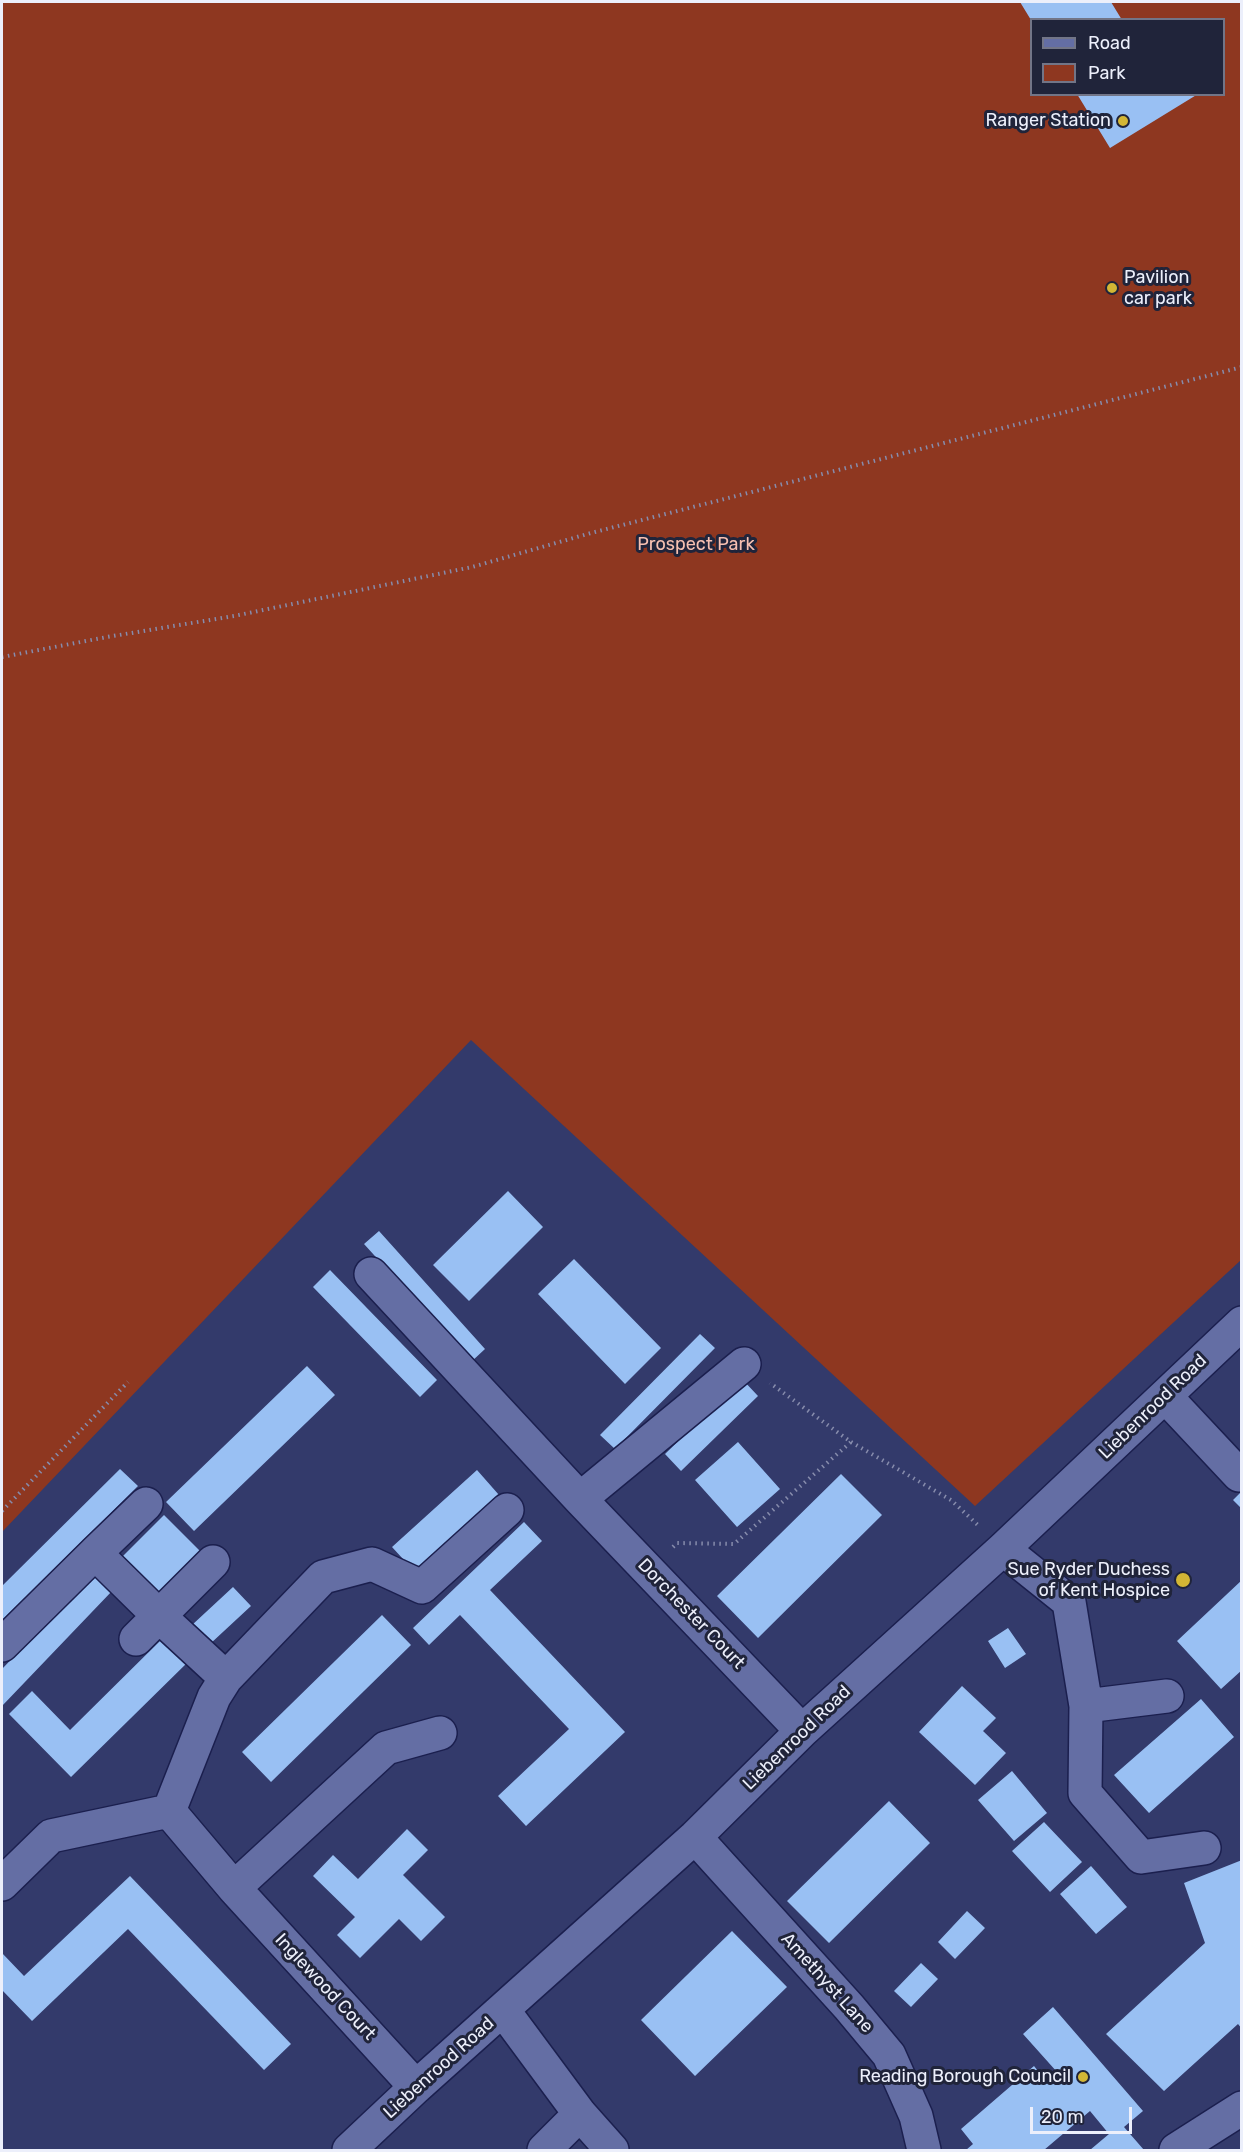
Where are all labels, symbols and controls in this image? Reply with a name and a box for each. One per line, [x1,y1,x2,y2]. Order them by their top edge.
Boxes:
legend [1030,18,1225,96]
text: Road [1088,32,1131,54]
text: Park [1088,62,1125,84]
place label: Ranger Station [986,110,1111,132]
marker: Ranger Station [1116,114,1130,128]
place label: Pavilion car park [1124,267,1192,310]
marker: Pavilion car park [1105,281,1119,295]
park label: Prospect Park [637,534,755,556]
street label: Liebenrood Road [1095,1350,1211,1464]
street label: Dorchester Court [633,1554,749,1674]
place label: Sue Ryder Duchess of Kent Hospice [1007,1559,1170,1602]
marker: Sue Ryder Duchess of Kent Hospice [1174,1571,1192,1589]
street label: Liebenrood Road [739,1681,855,1795]
street label: Inglewood Court [270,1929,380,2045]
street label: Amethyst Lane [776,1929,878,2037]
street label: Liebenrood Road [379,2013,499,2123]
place label: Reading Borough Council [859,2066,1071,2088]
marker: Reading Borough Council [1076,2070,1090,2084]
scale bar [1033,2095,1135,2133]
text: 20 m [1041,2106,1083,2128]

